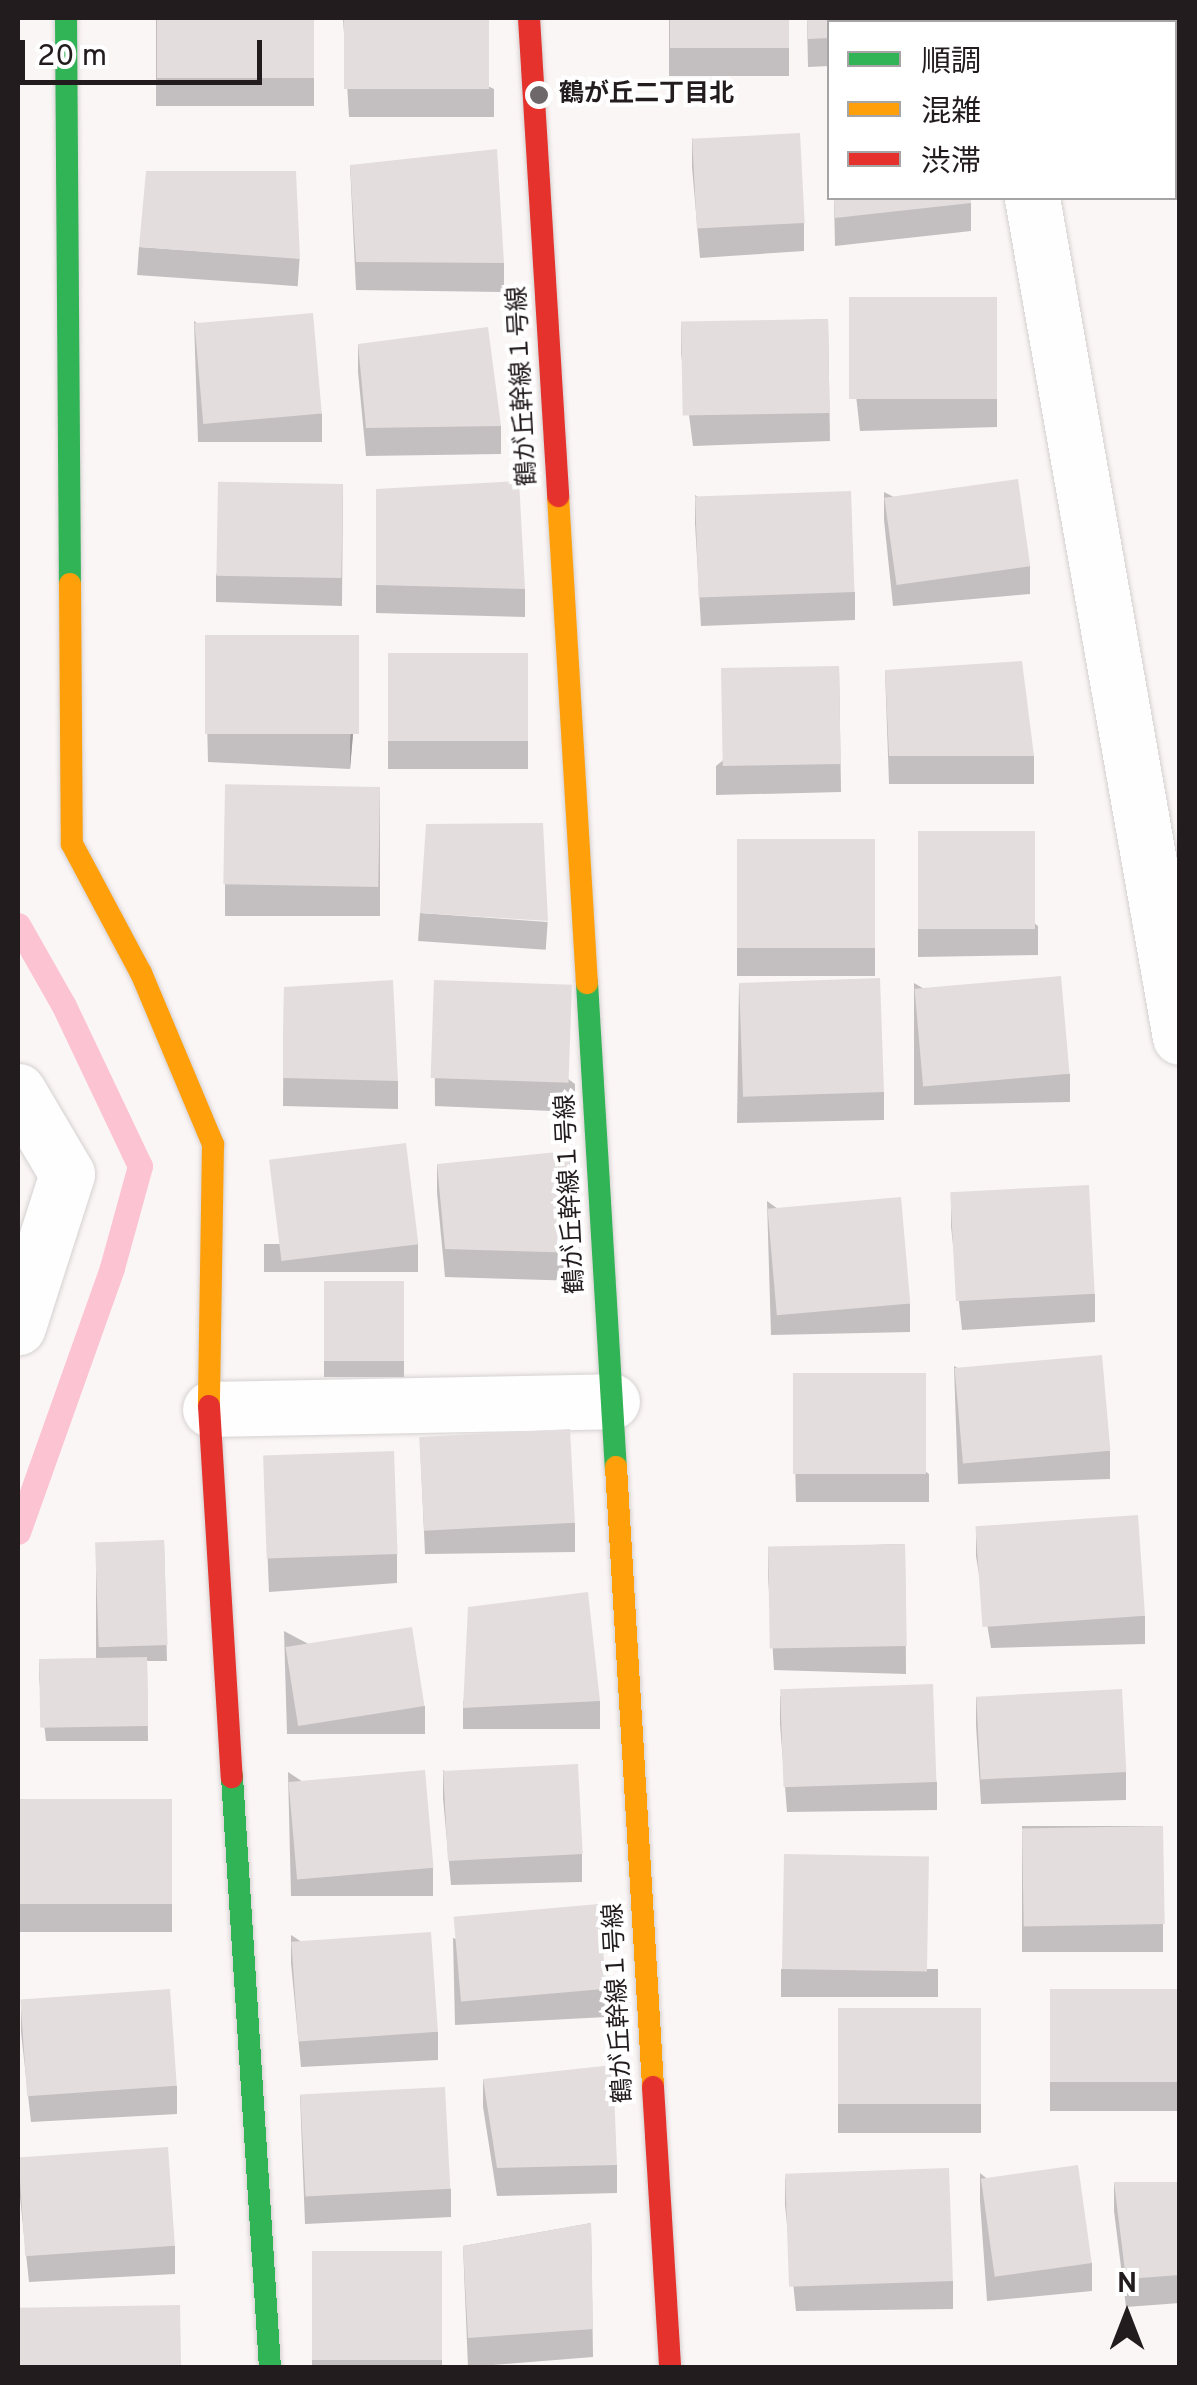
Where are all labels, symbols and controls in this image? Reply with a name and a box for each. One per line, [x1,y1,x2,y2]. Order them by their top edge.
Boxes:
scale bar [25,20,268,82]
legend [827,20,1177,200]
text: 20 m [37,39,107,76]
text: 順調 [921,45,981,82]
place label: 鶴が丘二丁目北 [559,80,734,110]
marker: 鶴が丘二丁目北 [528,84,550,106]
text: 混雑 [921,95,981,132]
text: 渋滞 [921,145,981,182]
street label: 鶴が丘幹線１号線 [504,285,544,487]
street label: 鶴が丘幹線１号線 [552,1093,592,1295]
street label: 鶴が丘幹線１号線 [600,1902,640,2104]
north arrow [1077,2265,1177,2365]
text: N [1117,2267,1137,2303]

